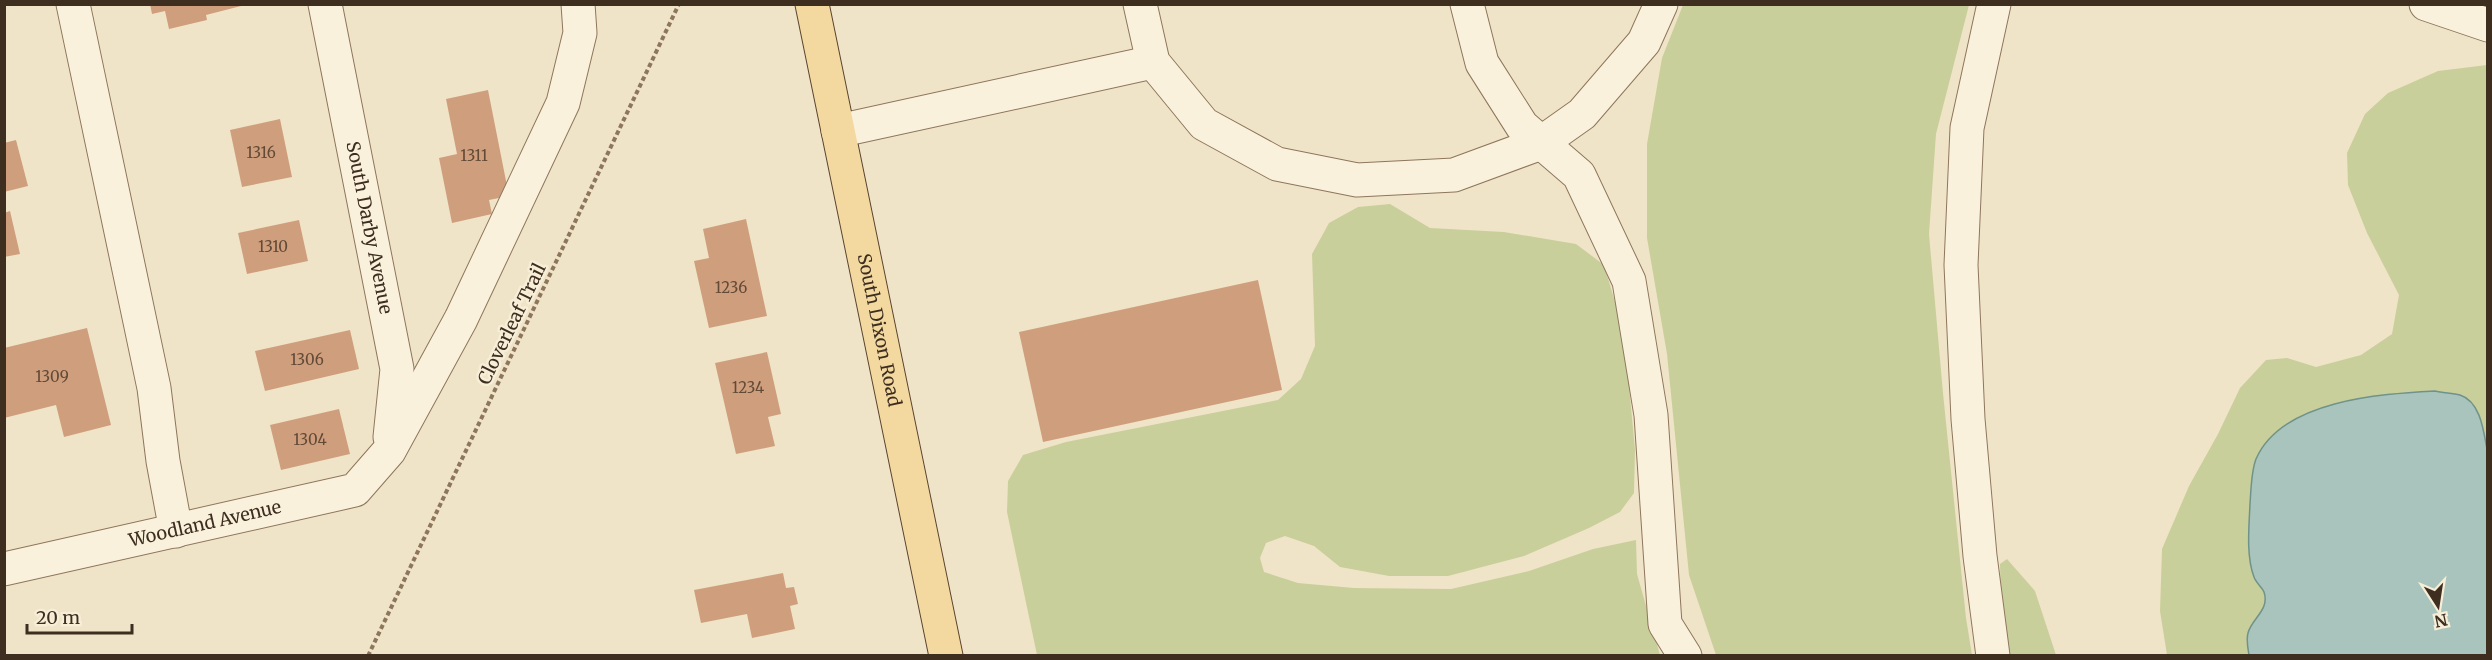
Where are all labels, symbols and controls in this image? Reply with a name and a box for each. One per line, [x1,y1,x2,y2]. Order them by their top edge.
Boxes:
street label: South Darby Avenue [341,139,398,316]
house number: 1316 [246,143,276,162]
house number: 1311 [460,146,488,165]
house number: 1310 [258,237,288,256]
street label: South Dixon Road [853,251,907,409]
street label: Cloverleaf Trail [472,259,551,388]
house number: 1236 [715,278,747,297]
house number: 1306 [290,350,324,369]
house number: 1309 [35,367,69,386]
house number: 1234 [732,378,764,397]
house number: 1304 [293,430,327,449]
street label: Woodland Avenue [125,495,283,552]
north arrow [2408,576,2468,636]
scale bar [27,597,132,635]
text: 20 m [36,606,80,629]
text: N [2433,610,2449,632]

